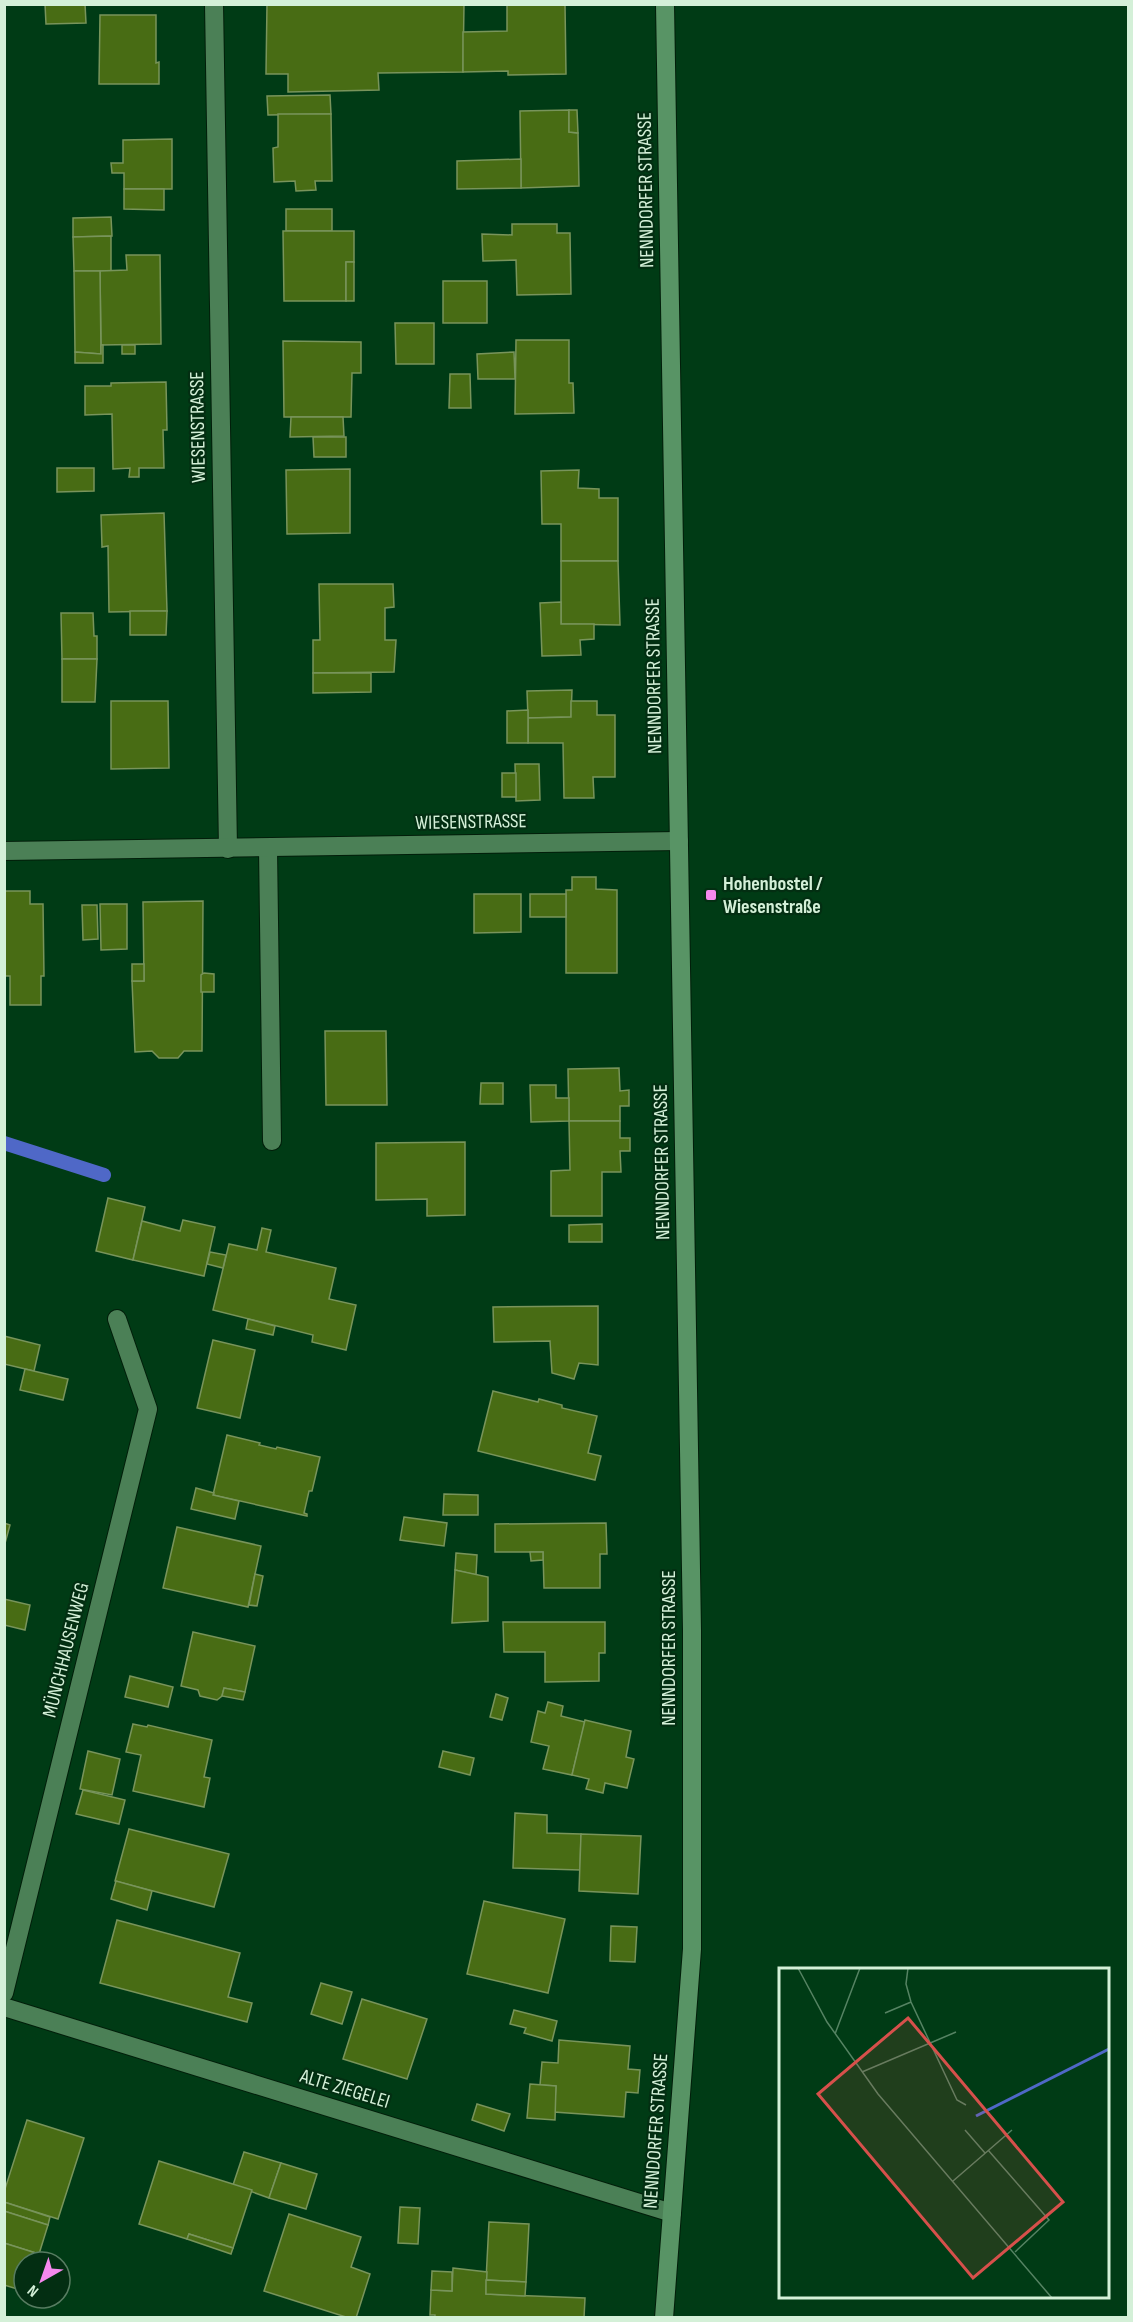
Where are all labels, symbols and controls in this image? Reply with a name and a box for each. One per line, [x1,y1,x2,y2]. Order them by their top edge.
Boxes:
street label: NENNDORFER STRASSE [633,112,659,268]
street label: WIESENSTRASSE [185,371,211,483]
street label: NENNDORFER STRASSE [641,598,667,754]
street label: WIESENSTRASSE [415,809,527,835]
place label: Hohenbostel / Wiesenstraße [723,872,823,919]
marker: Hohenbostel / Wiesenstraße [704,888,718,902]
street label: NENNDORFER STRASSE [649,1084,675,1240]
street label: NENNDORFER STRASSE [657,1570,681,1726]
street label: MÜNCHHAUSENWEG [38,1580,94,1720]
inset map [779,1968,1109,2298]
street label: NENNDORFER STRASSE [639,2053,673,2209]
street label: ALTE ZIEGELEI [296,2064,393,2114]
north arrow [12,2250,72,2310]
text: N [24,2280,43,2300]

